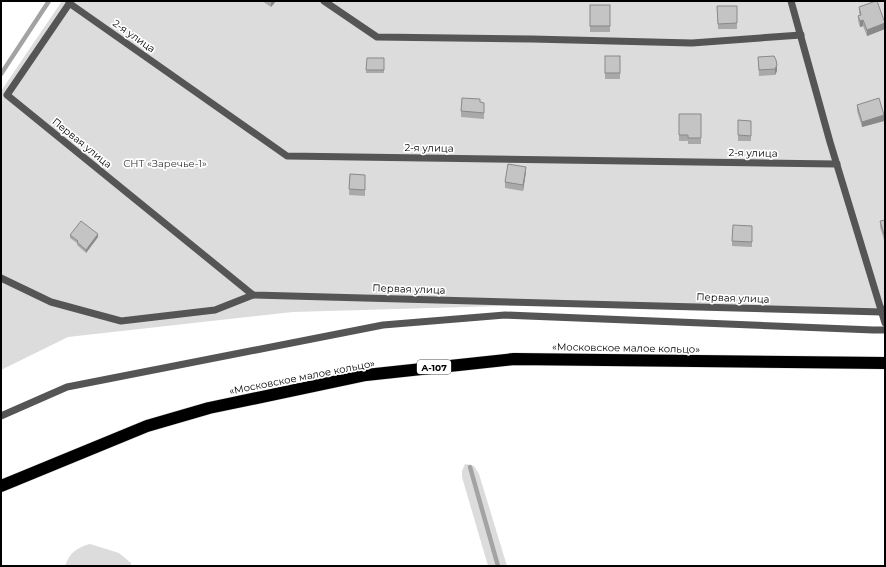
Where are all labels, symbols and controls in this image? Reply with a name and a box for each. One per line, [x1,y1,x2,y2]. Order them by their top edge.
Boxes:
street label: 2-я улица [110,17,158,55]
street label: Первая улица [50,115,114,171]
street label: 2-я улица [404,141,454,155]
street label: 2-я улица [728,146,778,160]
park label: СНТ «Заречье-1» [123,157,207,170]
street label: Первая улица [372,281,446,297]
street label: Первая улица [696,290,770,306]
street label: «Московское малое кольцо» [552,340,700,356]
street label: «Московское малое кольцо» [228,356,376,398]
road number: А-107 [417,360,451,374]

